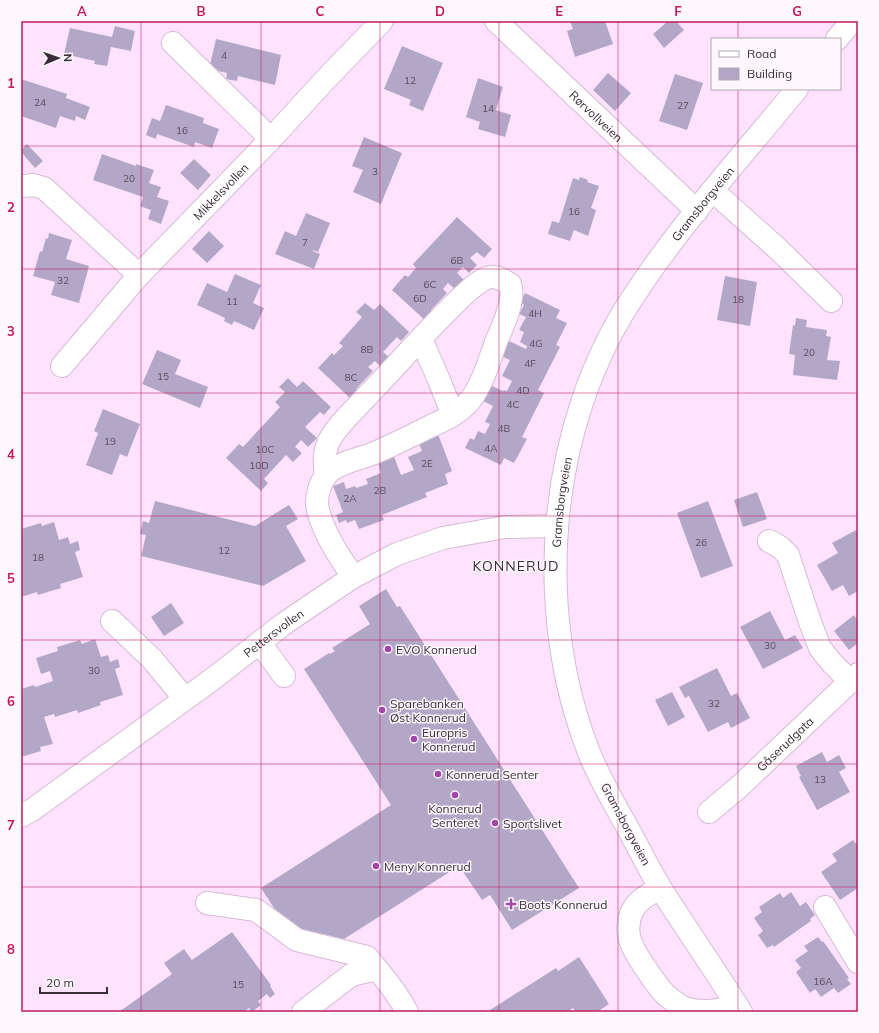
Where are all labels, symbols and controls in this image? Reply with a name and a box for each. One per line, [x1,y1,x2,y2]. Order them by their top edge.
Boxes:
text: A [77,3,87,19]
text: B [197,3,206,19]
text: C [316,3,325,19]
text: D [435,3,445,19]
text: E [555,3,563,19]
text: F [674,3,682,19]
text: G [792,3,802,19]
north arrow [38,38,78,78]
legend [711,38,841,90]
text: Road [747,46,776,61]
house number: 4 [221,49,227,62]
text: N [61,53,75,62]
text: Building [747,66,792,81]
house number: 12 [404,74,416,87]
text: 1 [7,75,15,91]
street label: Rørvollveien [566,87,626,145]
house number: 24 [34,96,46,109]
house number: 27 [677,99,689,112]
house number: 14 [482,102,494,115]
house number: 16 [176,124,188,137]
street label: Mikkelsvollen [190,160,251,223]
street label: Gramsborgveien [668,163,737,244]
house number: 3 [372,165,378,178]
house number: 20 [123,172,135,185]
text: 2 [7,199,15,215]
house number: 16 [568,205,580,218]
house number: 7 [302,236,308,249]
house number: 6B [451,254,464,267]
house number: 32 [57,274,69,287]
house number: 6C [424,278,437,291]
house number: 6D [413,292,427,305]
house number: 18 [732,293,744,306]
house number: 11 [226,295,238,308]
house number: 4H [528,307,542,320]
text: 3 [7,323,15,339]
house number: 4G [529,337,543,350]
house number: 8B [361,343,374,356]
house number: 20 [803,346,815,359]
house number: 4F [524,357,536,370]
house number: 15 [157,370,169,383]
house number: 8C [345,371,358,384]
house number: 4D [516,384,530,397]
house number: 4C [507,398,520,411]
house number: 4B [498,422,511,435]
house number: 19 [104,435,116,448]
house number: 4A [484,442,498,455]
house number: 10C [256,443,275,456]
text: 4 [7,446,15,462]
street label: Gramsborgveien [548,455,575,548]
house number: 2E [421,457,433,470]
house number: 10D [249,459,269,472]
house number: 2B [374,484,387,497]
house number: 2A [343,492,357,505]
house number: 26 [695,536,707,549]
house number: 12 [218,544,230,557]
house number: 18 [32,551,44,564]
district label: KONNERUD [473,557,559,575]
text: 5 [7,570,15,586]
street label: Pettersvollen [240,605,306,660]
house number: 30 [764,639,776,652]
place label: EVO Konnerud [396,642,477,657]
marker: EVO Konnerud [383,644,393,654]
house number: 30 [88,664,100,677]
text: 6 [7,693,15,709]
place label: Sparebanken Øst Konnerud [390,696,466,725]
house number: 32 [708,697,720,710]
marker: Sparebanken Øst Konnerud [377,705,387,715]
street label: Gåserudgata [753,713,816,774]
place label: Europris Konnerud [422,725,475,754]
marker: Europris Konnerud [409,734,419,744]
place label: Konnerud Senter [446,767,539,782]
marker: Konnerud Senter [433,769,443,779]
house number: 13 [814,773,826,786]
street label: Gramsborgveien [598,780,654,868]
marker: Konnerud Senteret [450,790,460,800]
place label: Konnerud Senteret [428,801,482,830]
place label: Sportslivet [503,816,562,831]
text: 7 [7,817,15,833]
marker: Sportslivet [490,818,500,828]
place label: Meny Konnerud [384,859,471,874]
marker: Meny Konnerud [371,861,381,871]
place label: Boots Konnerud [519,897,607,912]
marker: Boots Konnerud [506,899,516,909]
text: 8 [7,941,15,957]
scale bar [40,969,107,995]
text: 20 m [46,975,74,990]
house number: 16A [813,975,833,988]
house number: 15 [232,978,244,991]

